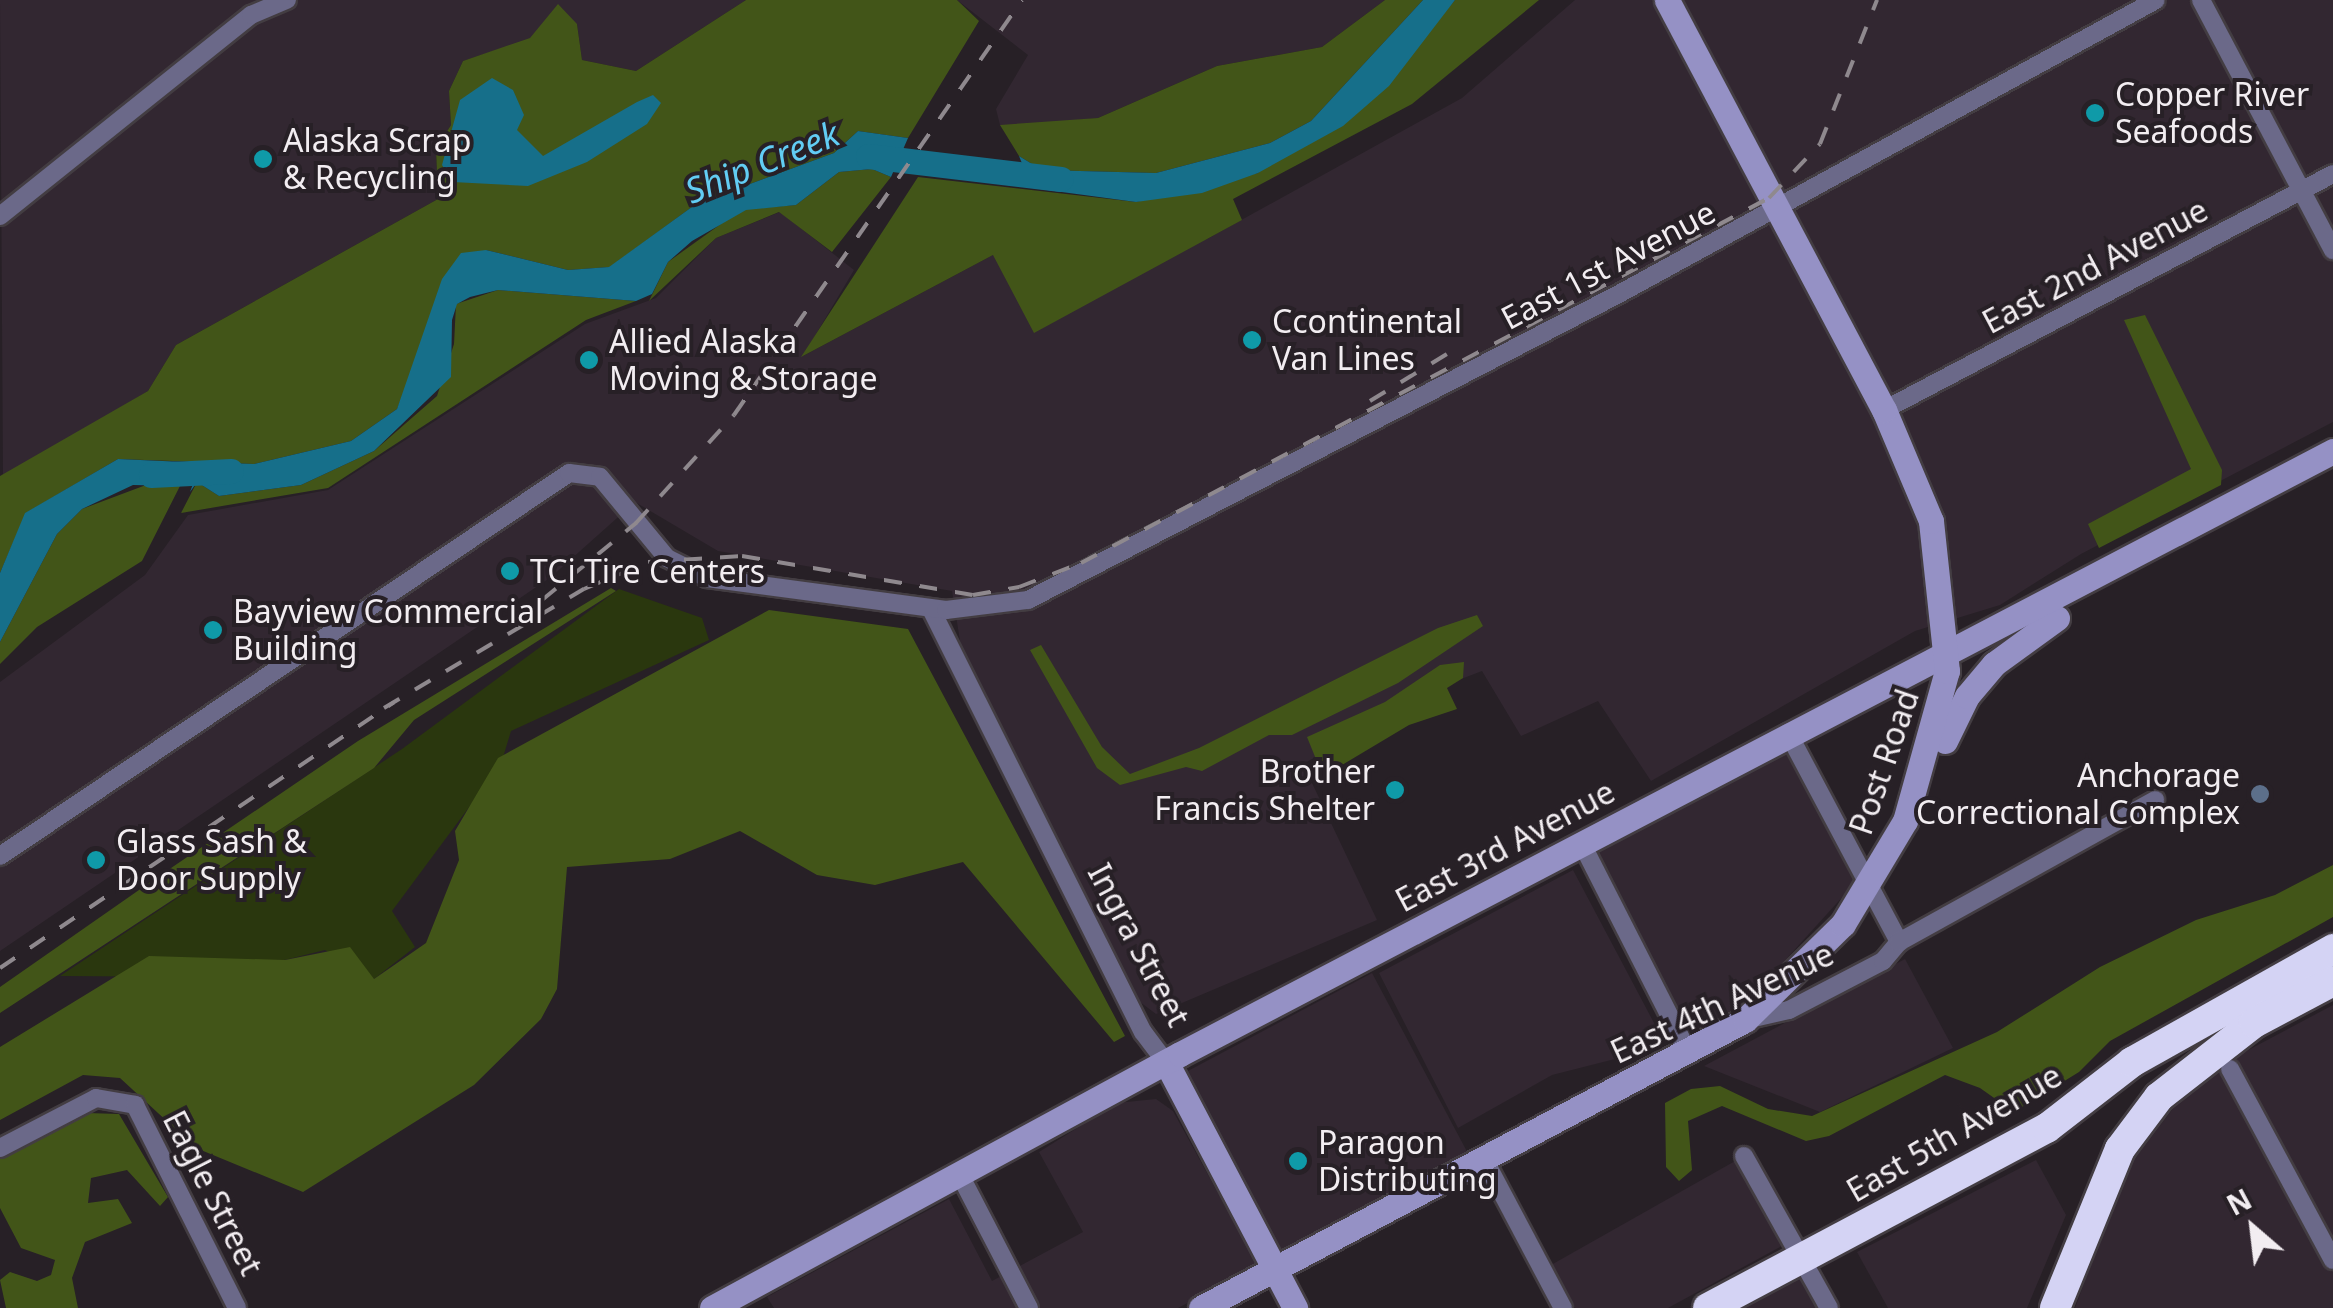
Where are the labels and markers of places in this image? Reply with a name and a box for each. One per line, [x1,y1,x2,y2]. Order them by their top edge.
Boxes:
place label: Copper River Seafoods [2115,76,2309,151]
marker: Copper River Seafoods [2084,102,2106,124]
place label: Alaska Scrap & Recycling [283,122,471,197]
marker: Alaska Scrap & Recycling [252,148,274,170]
place label: Ccontinental Van Lines [1272,303,1462,378]
place label: Allied Alaska Moving & Storage [609,323,878,398]
marker: Ccontinental Van Lines [1241,329,1263,351]
marker: Allied Alaska Moving & Storage [578,349,600,371]
place label: TCi Tire Centers [530,552,765,590]
marker: TCi Tire Centers [499,560,521,582]
place label: Bayview Commercial Building [233,593,543,668]
marker: Bayview Commercial Building [202,619,224,641]
place label: Brother Francis Shelter [1154,753,1375,828]
place label: Anchorage Correctional Complex [1916,757,2240,832]
marker: Brother Francis Shelter [1384,779,1406,801]
marker: Anchorage Correctional Complex [2249,783,2271,805]
place label: Glass Sash & Door Supply [116,823,307,898]
marker: Glass Sash & Door Supply [85,849,107,871]
place label: Paragon Distributing [1318,1124,1497,1199]
marker: Paragon Distributing [1287,1150,1309,1172]

